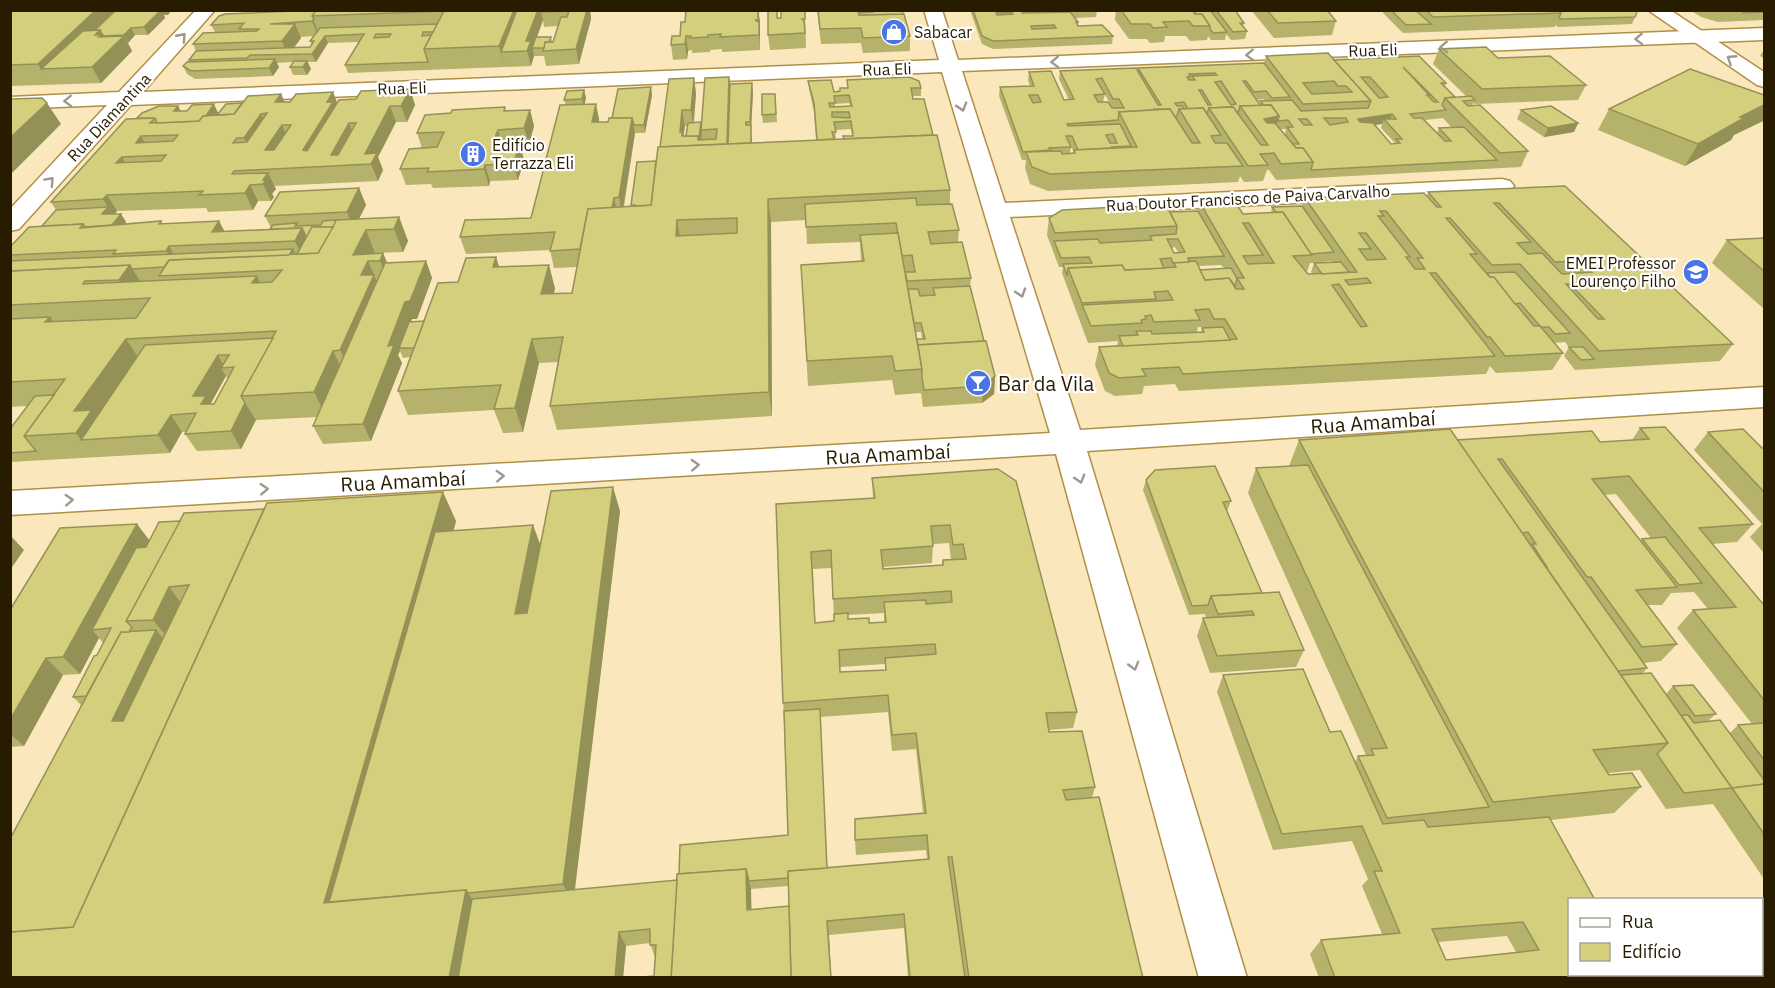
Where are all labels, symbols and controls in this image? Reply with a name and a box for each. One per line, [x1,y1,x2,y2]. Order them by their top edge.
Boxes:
shop icon: Sabacar [879,17,909,47]
place label: Sabacar [914,22,972,42]
one-way arrow [1635,33,1644,46]
one-way arrow [175,34,186,44]
street label: Rua Eli [1348,39,1398,61]
one-way arrow [1440,40,1449,53]
one-way arrow [1245,48,1254,61]
one-way arrow [1727,55,1738,66]
one-way arrow [1050,56,1059,69]
street label: Rua Eli [862,58,912,80]
street label: Rua Diamantina [63,68,155,165]
street label: Rua Eli [377,77,427,99]
one-way arrow [64,95,73,107]
one-way arrow [955,101,967,112]
place label: Edifício Terrazza Eli [492,135,574,173]
building icon: Edifício Terrazza Eli [458,139,488,169]
one-way arrow [43,177,54,188]
street label: Rua Doutor Francisco de Paiva Carvalho [1105,181,1391,215]
place label: EMEI Professor Lourenço Filho [1566,253,1676,291]
school or university icon: EMEI Professor Lourenço Filho [1681,257,1711,287]
one-way arrow [1014,287,1026,298]
bar icon: Bar da Vila [963,368,993,398]
place label: Bar da Vila [998,370,1094,397]
street label: Rua Amambaí [1310,404,1436,440]
street label: Rua Amambaí [825,437,951,471]
one-way arrow [690,459,699,472]
street label: Rua Amambaí [340,464,466,498]
one-way arrow [496,469,505,482]
one-way arrow [1073,473,1085,483]
one-way arrow [259,483,268,496]
one-way arrow [64,493,73,506]
one-way arrow [1127,660,1139,671]
legend [1568,898,1763,976]
text: Rua [1622,910,1654,933]
text: Edifício [1622,940,1681,963]

